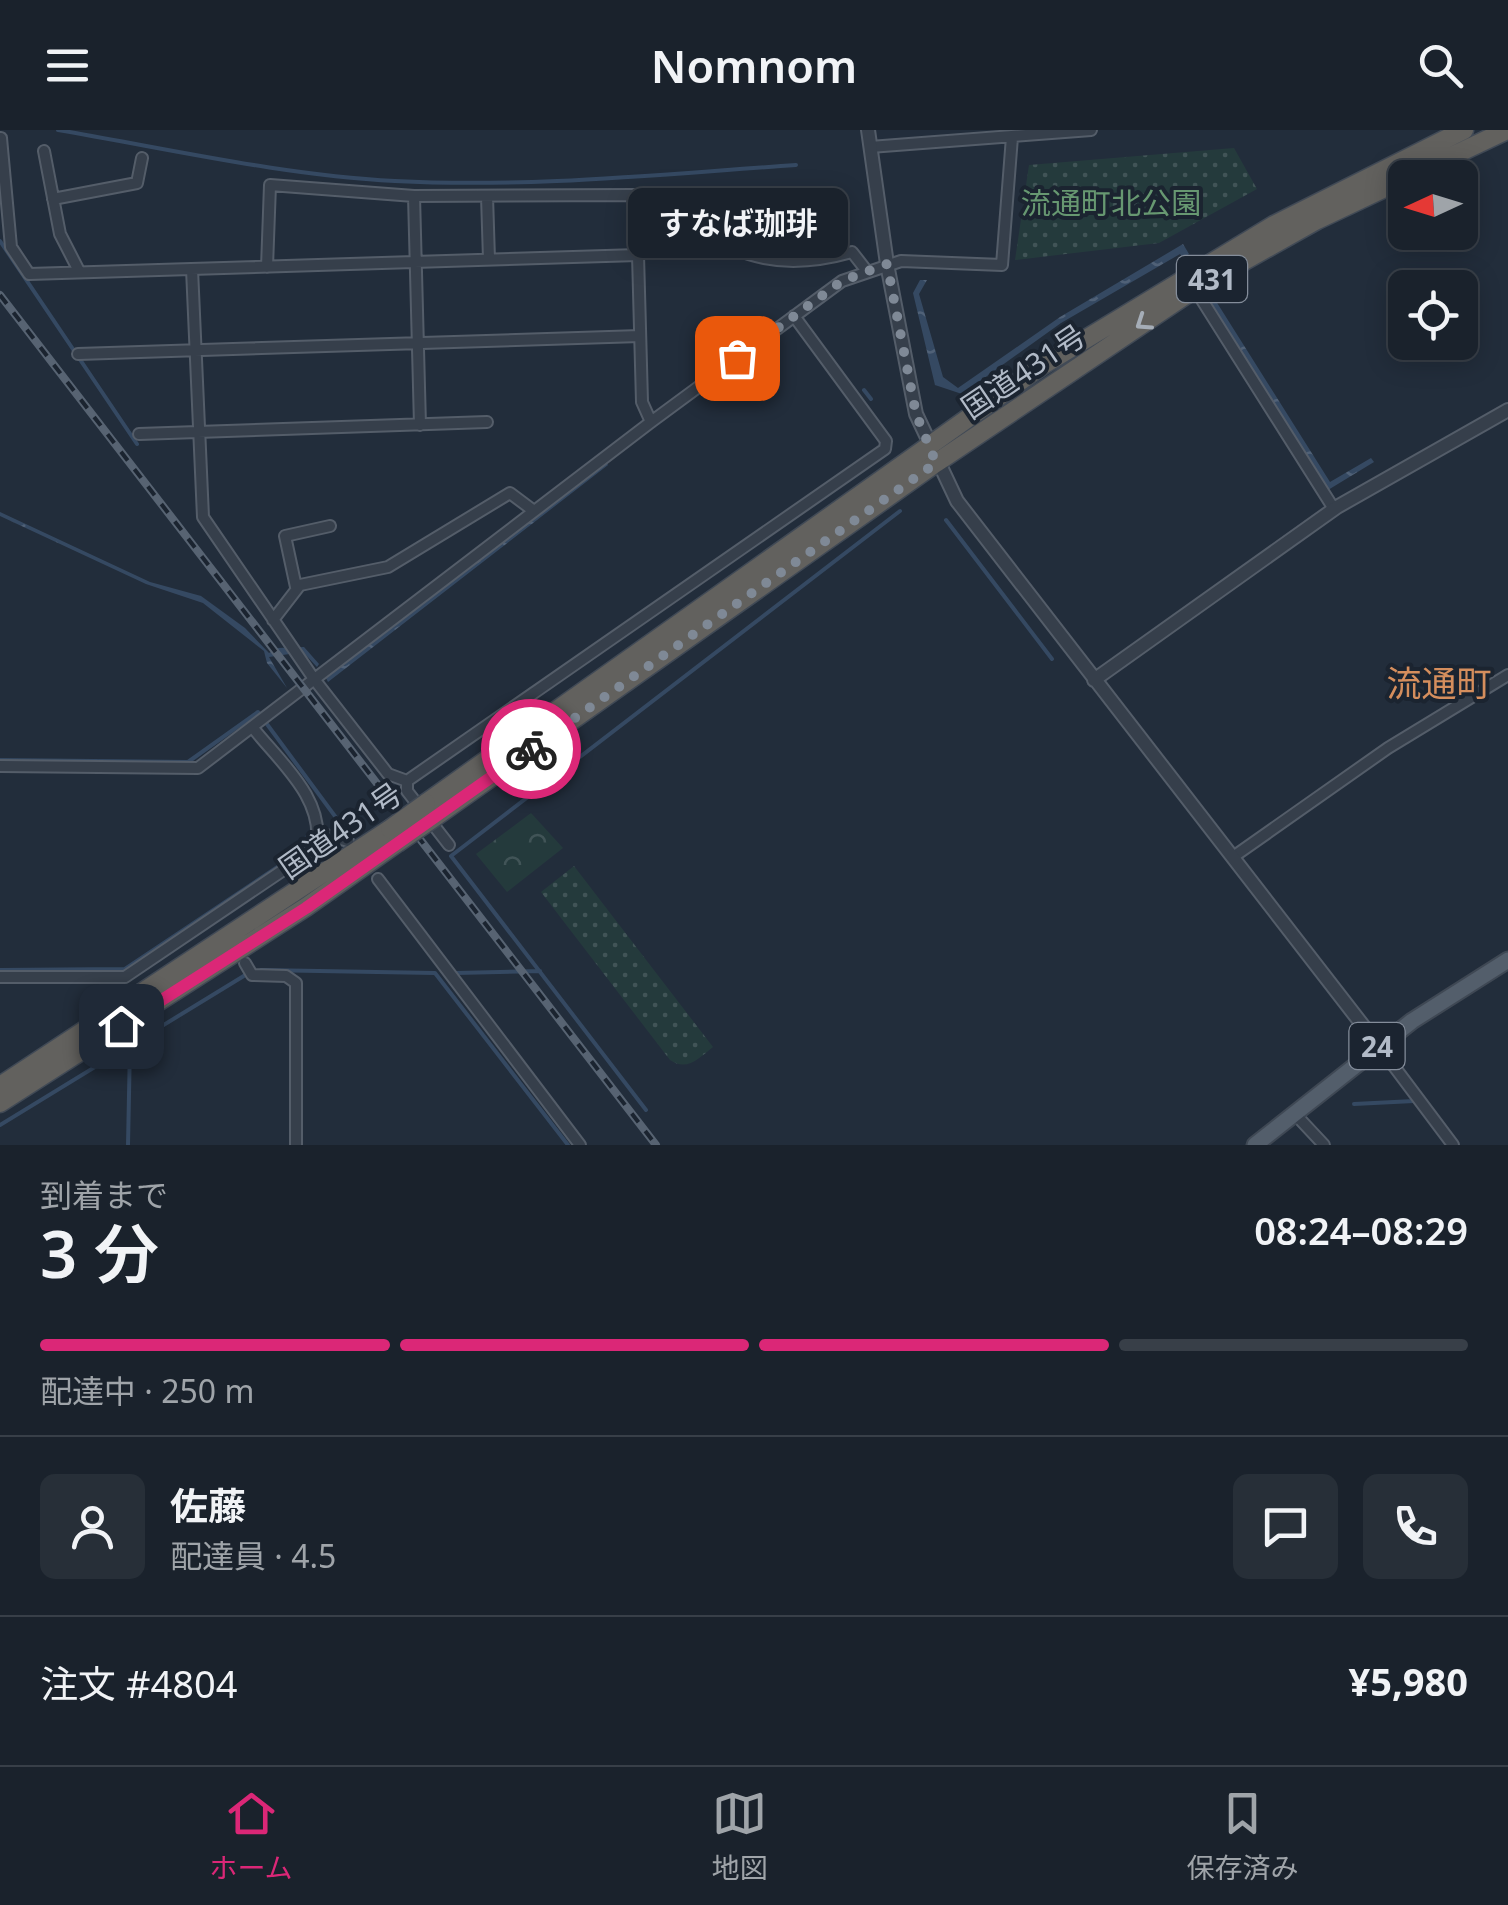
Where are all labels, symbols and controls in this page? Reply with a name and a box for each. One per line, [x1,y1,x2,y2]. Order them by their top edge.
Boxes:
text: Nomnom [651,35,857,96]
icon: menu [40,38,95,93]
icon: search [1413,38,1468,93]
north arrow [1388,160,1478,250]
map controls [1388,160,1478,360]
park label: 流通町北公園 [1021,182,1201,223]
callout: すなば珈琲 [627,188,847,258]
text: すなば珈琲 [658,201,818,244]
road number: 431 [1177,256,1247,302]
button: locate [1388,270,1478,360]
one-way arrow [1136,311,1154,330]
street label: 国道431号 [953,314,1093,428]
pin [695,316,780,401]
icon: bag [710,331,765,386]
district label: 流通町 [1386,659,1492,706]
courier [481,699,581,799]
icon: bike [504,722,559,777]
street label: 国道431号 [270,773,410,887]
pin [79,984,164,1069]
icon: home [94,999,149,1054]
road number: 24 [1350,1023,1404,1069]
text: 到着まで [40,1173,168,1216]
text: 08:24–08:29 [1254,1204,1468,1256]
text: 3 分 [40,1209,159,1297]
text: 配達中 · 250 m [40,1369,254,1412]
button: person [40,1474,145,1579]
button: chat [1233,1474,1338,1579]
button: phone [1363,1474,1468,1579]
text: 佐藤 [170,1479,246,1531]
text: 配達員 · 4.5 [170,1534,336,1577]
text: ¥5,980 [1348,1655,1468,1707]
text: 注文 #4804 [40,1657,237,1709]
tab: ホーム [209,1786,293,1886]
tab: 地図 [712,1786,768,1886]
tab: 保存済み [1186,1786,1299,1886]

